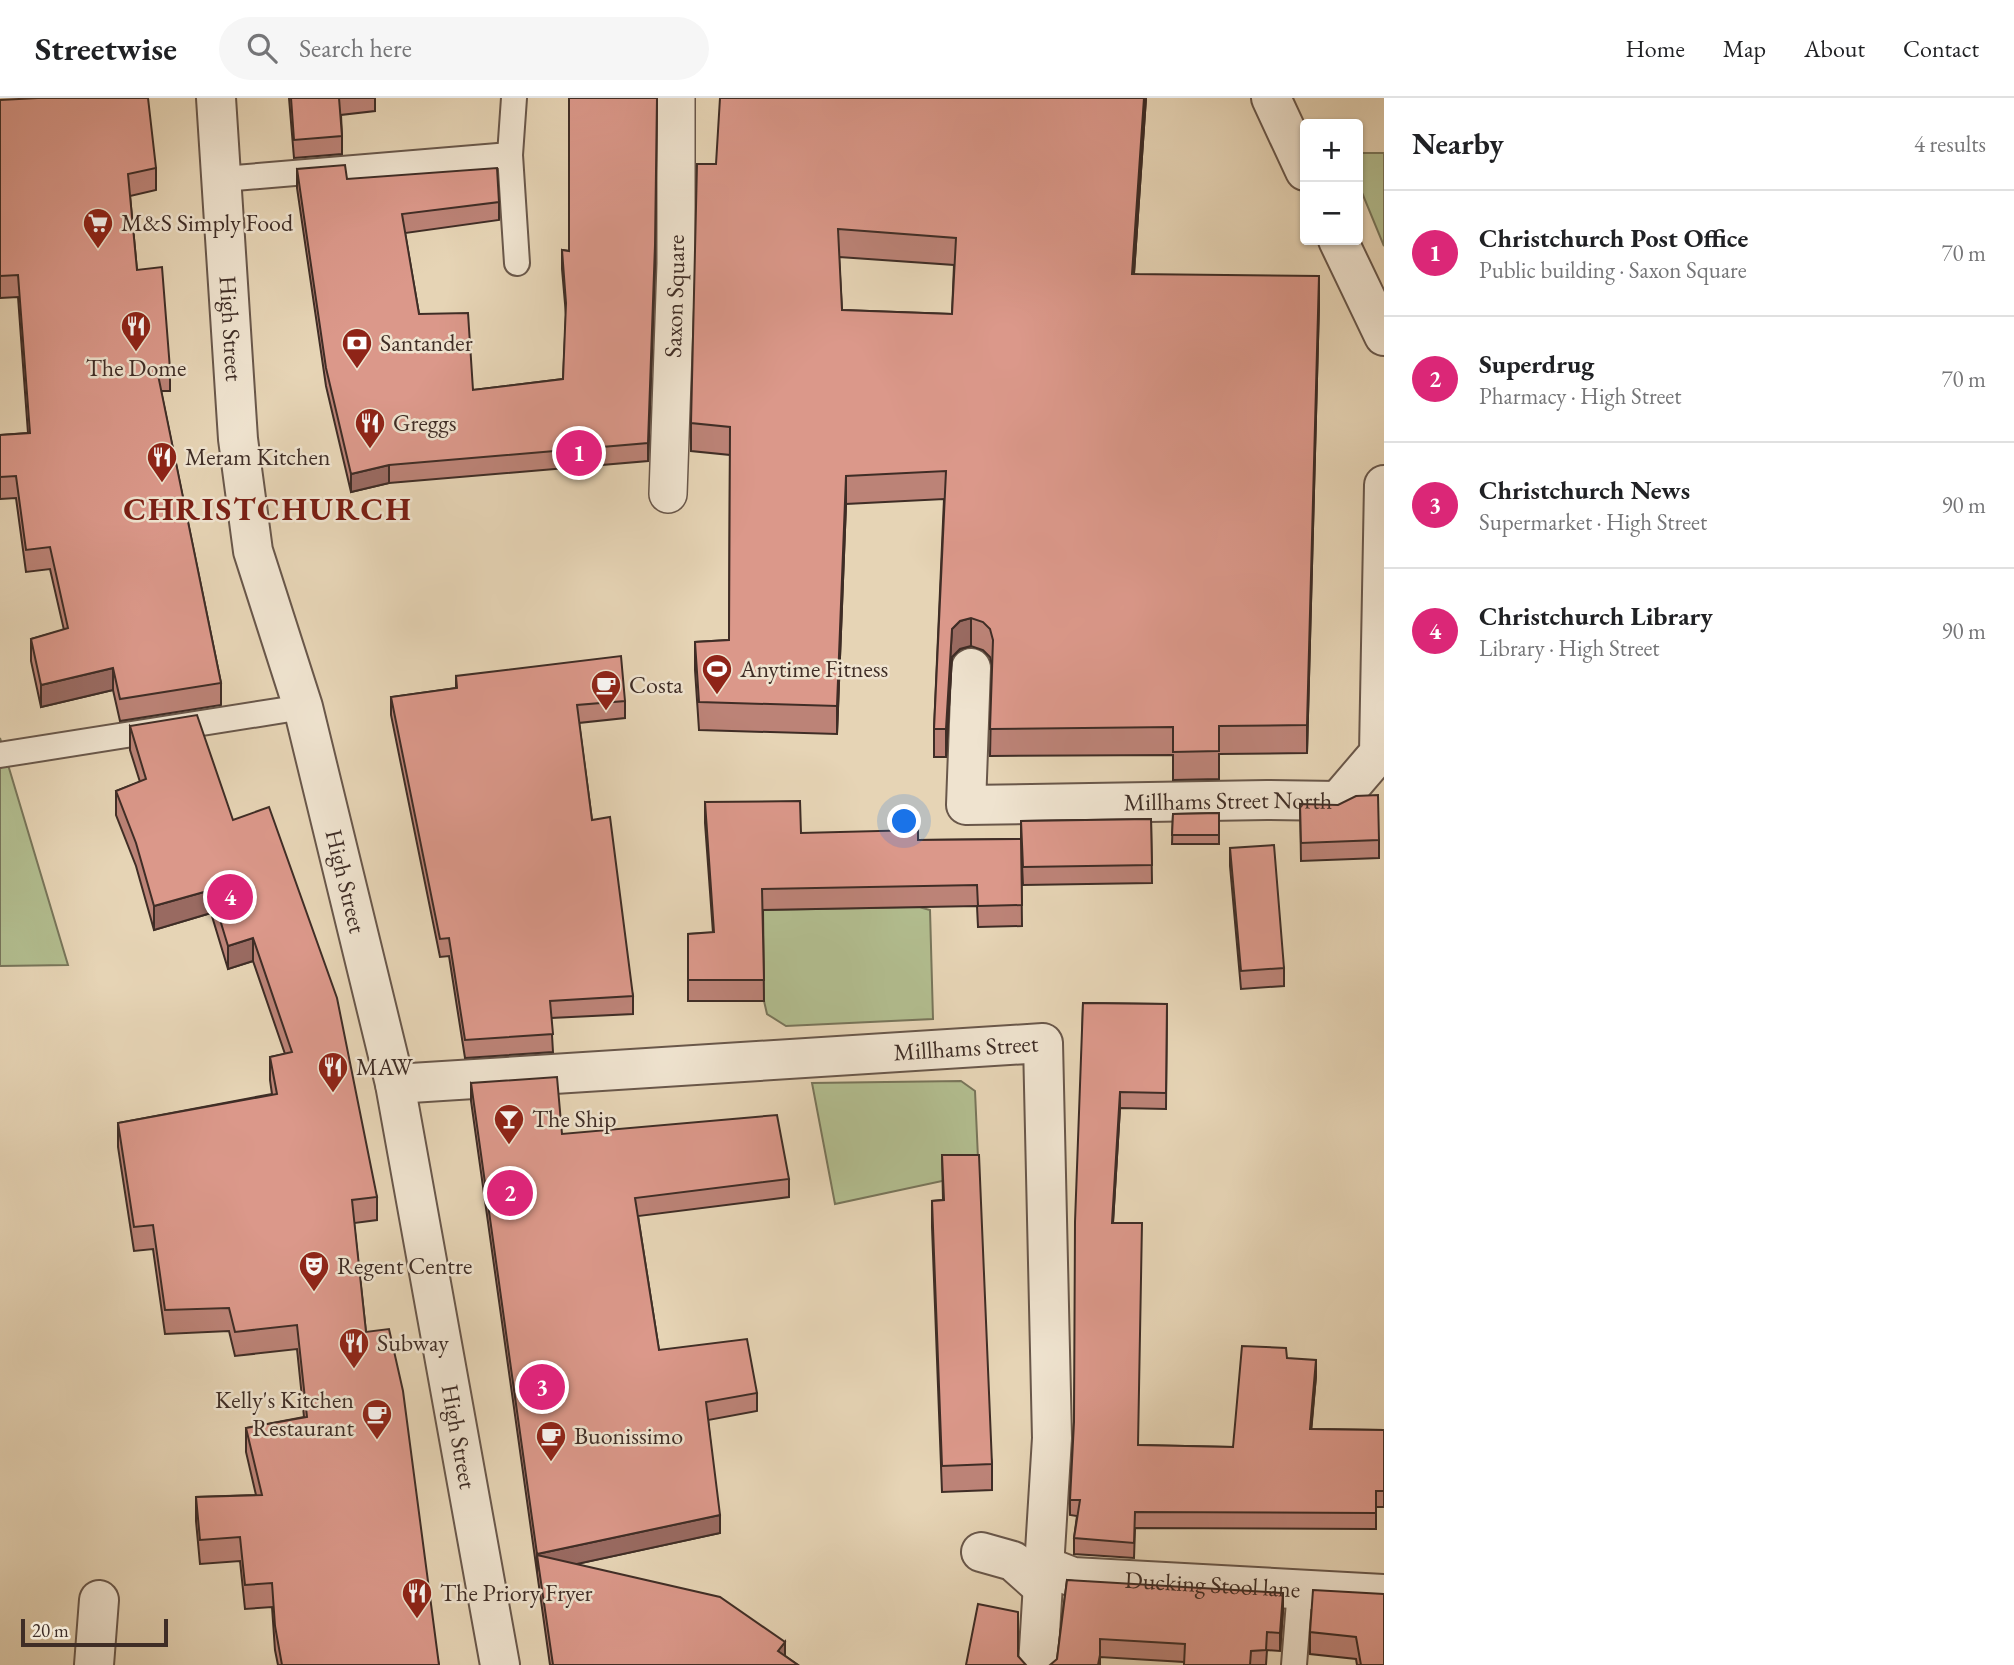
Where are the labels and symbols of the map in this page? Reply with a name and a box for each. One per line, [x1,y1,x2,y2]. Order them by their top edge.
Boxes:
supermarket icon: M&S Simply Food [81,206,115,250]
place label: M&S Simply Food [121,207,294,238]
street label: Saxon Square [657,235,691,358]
street label: High Street [212,275,250,383]
restaurant icon: The Dome [119,309,153,353]
bank icon: Santander [340,326,374,370]
place label: Santander [380,327,473,358]
place label: The Dome [86,352,186,383]
restaurant icon: Greggs [353,406,387,450]
place label: Greggs [393,407,457,438]
pin: 1 [556,427,602,479]
restaurant icon: Meram Kitchen [145,440,179,484]
place label: Meram Kitchen [185,441,331,472]
district label: CHRISTCHURCH [123,488,413,530]
sports icon: Anytime Fitness [700,652,734,696]
place label: Anytime Fitness [739,653,888,684]
cafe icon: Costa [589,668,623,712]
place label: Costa [629,669,683,700]
street label: Millhams Street North [1123,784,1332,817]
your location [887,804,921,838]
street label: High Street [318,826,374,937]
pin: 4 [207,871,253,923]
street label: Millhams Street [892,1027,1040,1067]
restaurant icon: MAW [316,1050,350,1094]
place label: MAW [356,1051,414,1082]
bar icon: The Ship [492,1102,526,1146]
place label: The Ship [532,1103,616,1134]
pin: 2 [487,1167,533,1219]
theatre icon: Regent Centre [297,1249,331,1293]
place label: Regent Centre [337,1250,472,1281]
restaurant icon: Subway [337,1326,371,1370]
place label: Subway [377,1327,449,1358]
pin: 3 [519,1361,565,1413]
street label: High Street [435,1382,484,1492]
place label: Kelly's Kitchen Restaurant [215,1384,354,1443]
cafe icon: Kelly's Kitchen Restaurant [360,1397,394,1441]
cafe icon: Buonissimo [534,1419,568,1463]
place label: Buonissimo [574,1420,683,1451]
street label: Ducking Stool lane [1124,1564,1301,1604]
restaurant icon: The Priory Fryer [400,1576,434,1620]
place label: The Priory Fryer [440,1577,593,1608]
scale bar [21,1616,168,1648]

